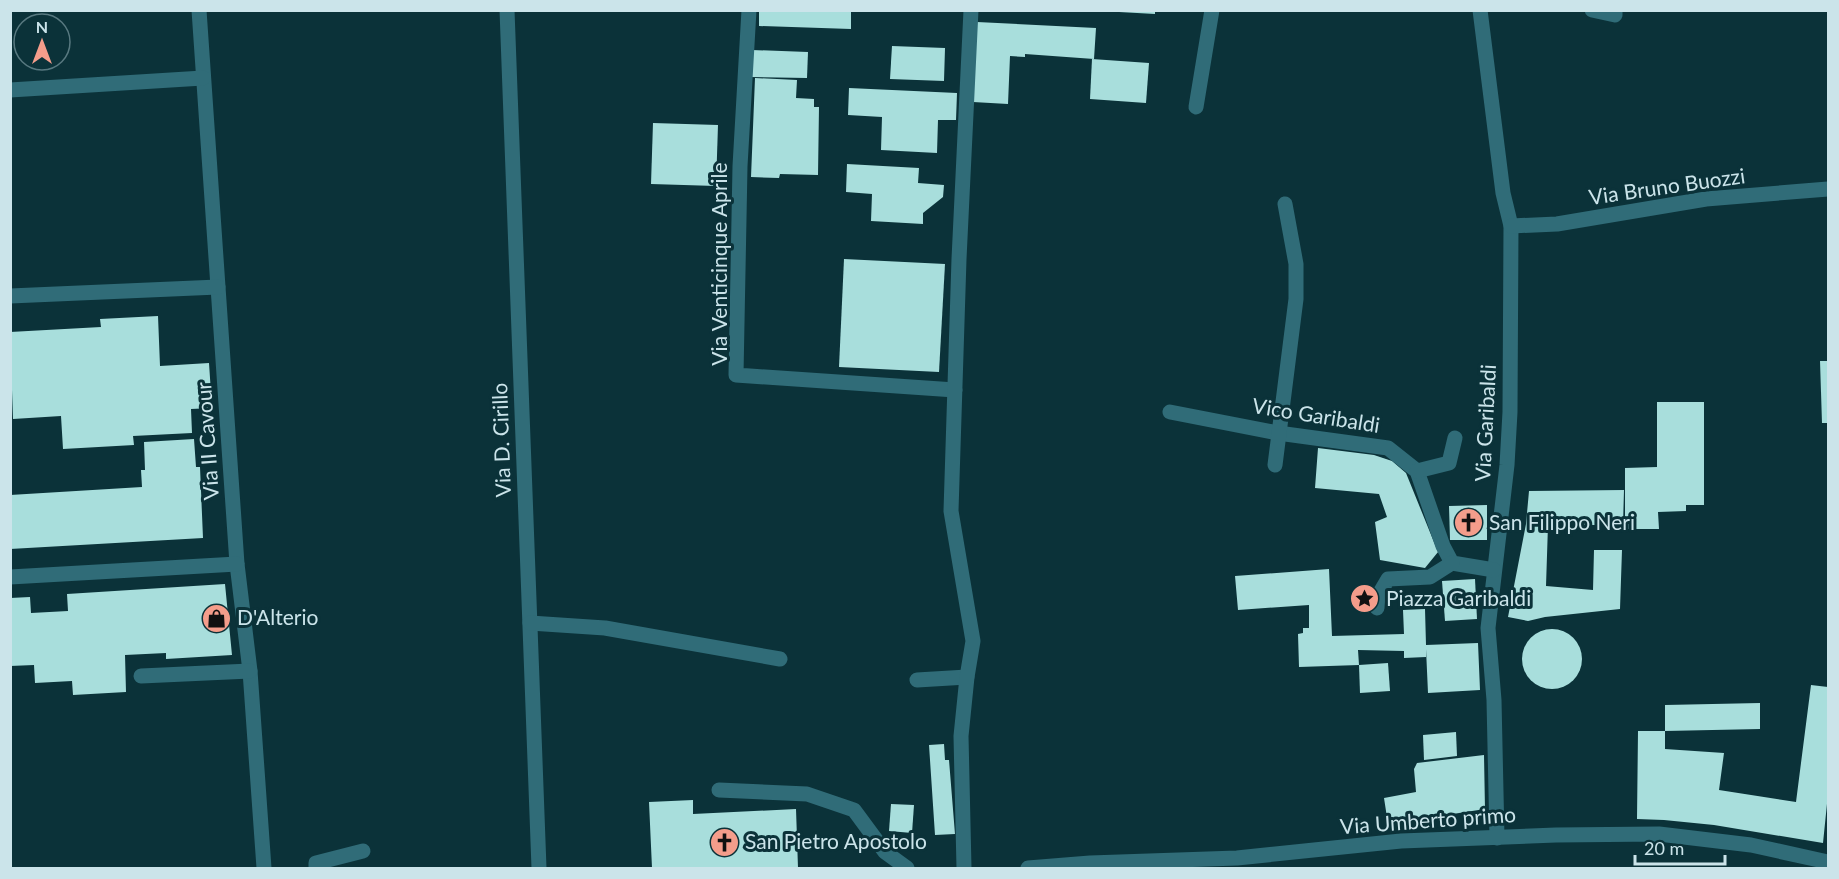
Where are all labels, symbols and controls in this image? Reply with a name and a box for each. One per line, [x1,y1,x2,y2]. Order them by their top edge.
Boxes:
north arrow [12,12,72,72]
text: N [36,17,48,36]
street label: Via Venticinque Aprile [706,162,731,366]
street label: Via Bruno Buozzi [1587,162,1747,209]
street label: Via Garibaldi [1469,364,1500,482]
street label: Via II Cavour [190,381,223,501]
street label: Via D. Cirillo [486,382,515,498]
street label: Vico Garibaldi [1251,392,1382,437]
church icon: San Filippo Neri [1452,507,1484,539]
place label: San Filippo Neri [1489,509,1635,534]
place icon: Piazza Garibaldi [1349,583,1381,615]
place label: Piazza Garibaldi [1386,585,1531,610]
shop icon: D'Alterio [200,602,232,634]
place label: D'Alterio [237,604,318,629]
street label: Via Umberto primo [1339,801,1517,838]
church icon: San Pietro Apostolo [708,826,740,858]
place label: San Pietro Apostolo [745,828,927,853]
scale bar [1635,828,1725,866]
text: 20 m [1644,837,1684,859]

